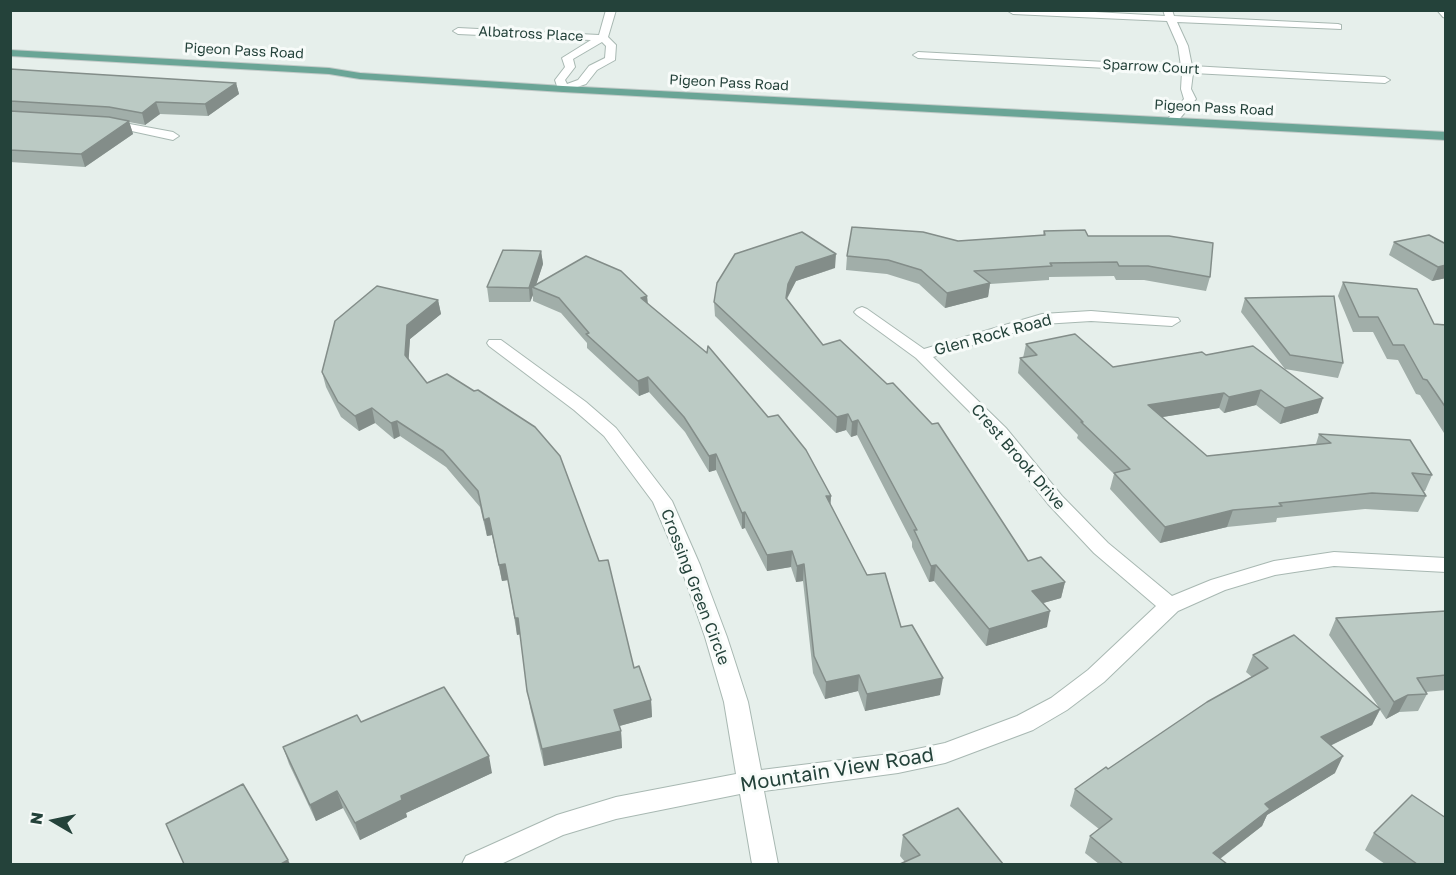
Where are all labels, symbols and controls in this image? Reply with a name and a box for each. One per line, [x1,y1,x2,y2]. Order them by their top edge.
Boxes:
street label: Albatross Place [478,23,584,45]
street label: Pigeon Pass Road [184,39,304,63]
street label: Sparrow Court [1102,56,1200,78]
street label: Pigeon Pass Road [669,71,789,95]
street label: Pigeon Pass Road [1154,96,1274,120]
street label: Glen Rock Road [932,310,1054,360]
street label: Crest Brook Drive [967,400,1069,514]
street label: Crossing Green Circle [656,506,734,668]
street label: Mountain View Road [738,743,936,797]
north arrow [24,791,84,851]
text: N [25,811,47,826]

